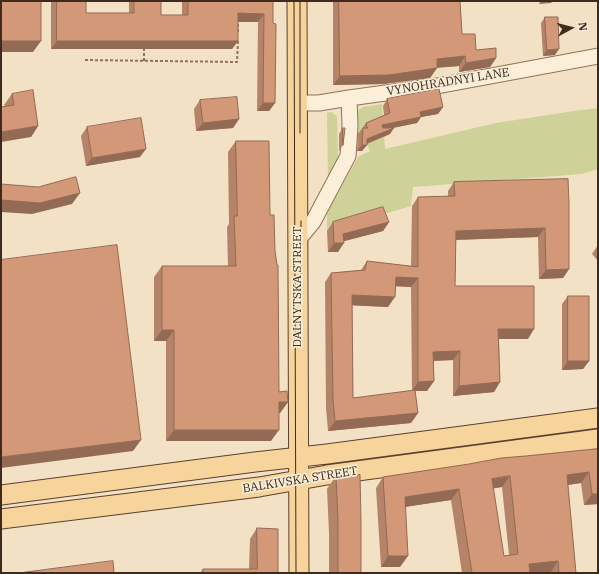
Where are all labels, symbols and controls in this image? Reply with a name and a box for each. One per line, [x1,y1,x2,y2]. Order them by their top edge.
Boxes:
north arrow [551,8,591,48]
text: N [575,21,590,32]
street label: VYNOHRADNYI LANE [385,65,511,99]
street label: DALNYTSKA STREET [291,227,305,347]
street label: BALKIVSKA STREET [241,464,359,496]

